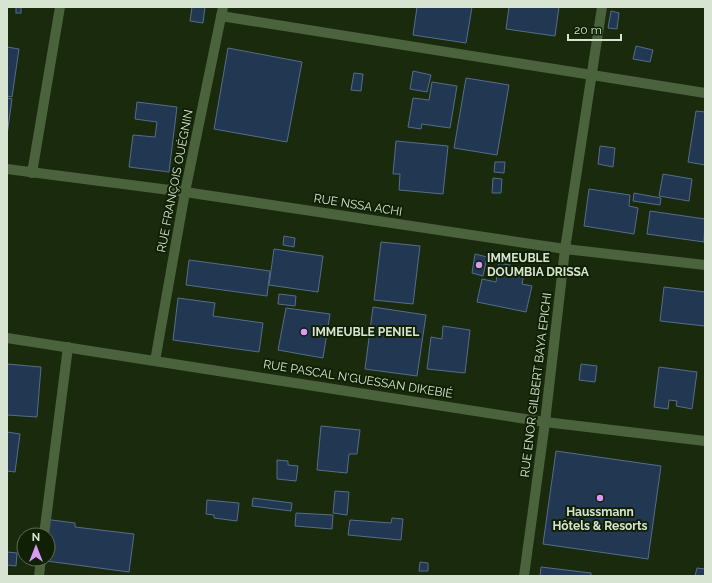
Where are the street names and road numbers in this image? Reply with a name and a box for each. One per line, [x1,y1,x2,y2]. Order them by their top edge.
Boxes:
street label: RUE FRANÇOIS OUÉGNIN [154,108,196,254]
street label: RUE NSSA ACHI [313,191,403,219]
street label: RUE ENOR GILBERT BAYA EPICHI [518,292,554,478]
street label: RUE PASCAL N'GUESSAN DIKEBIÉ [262,357,454,401]

